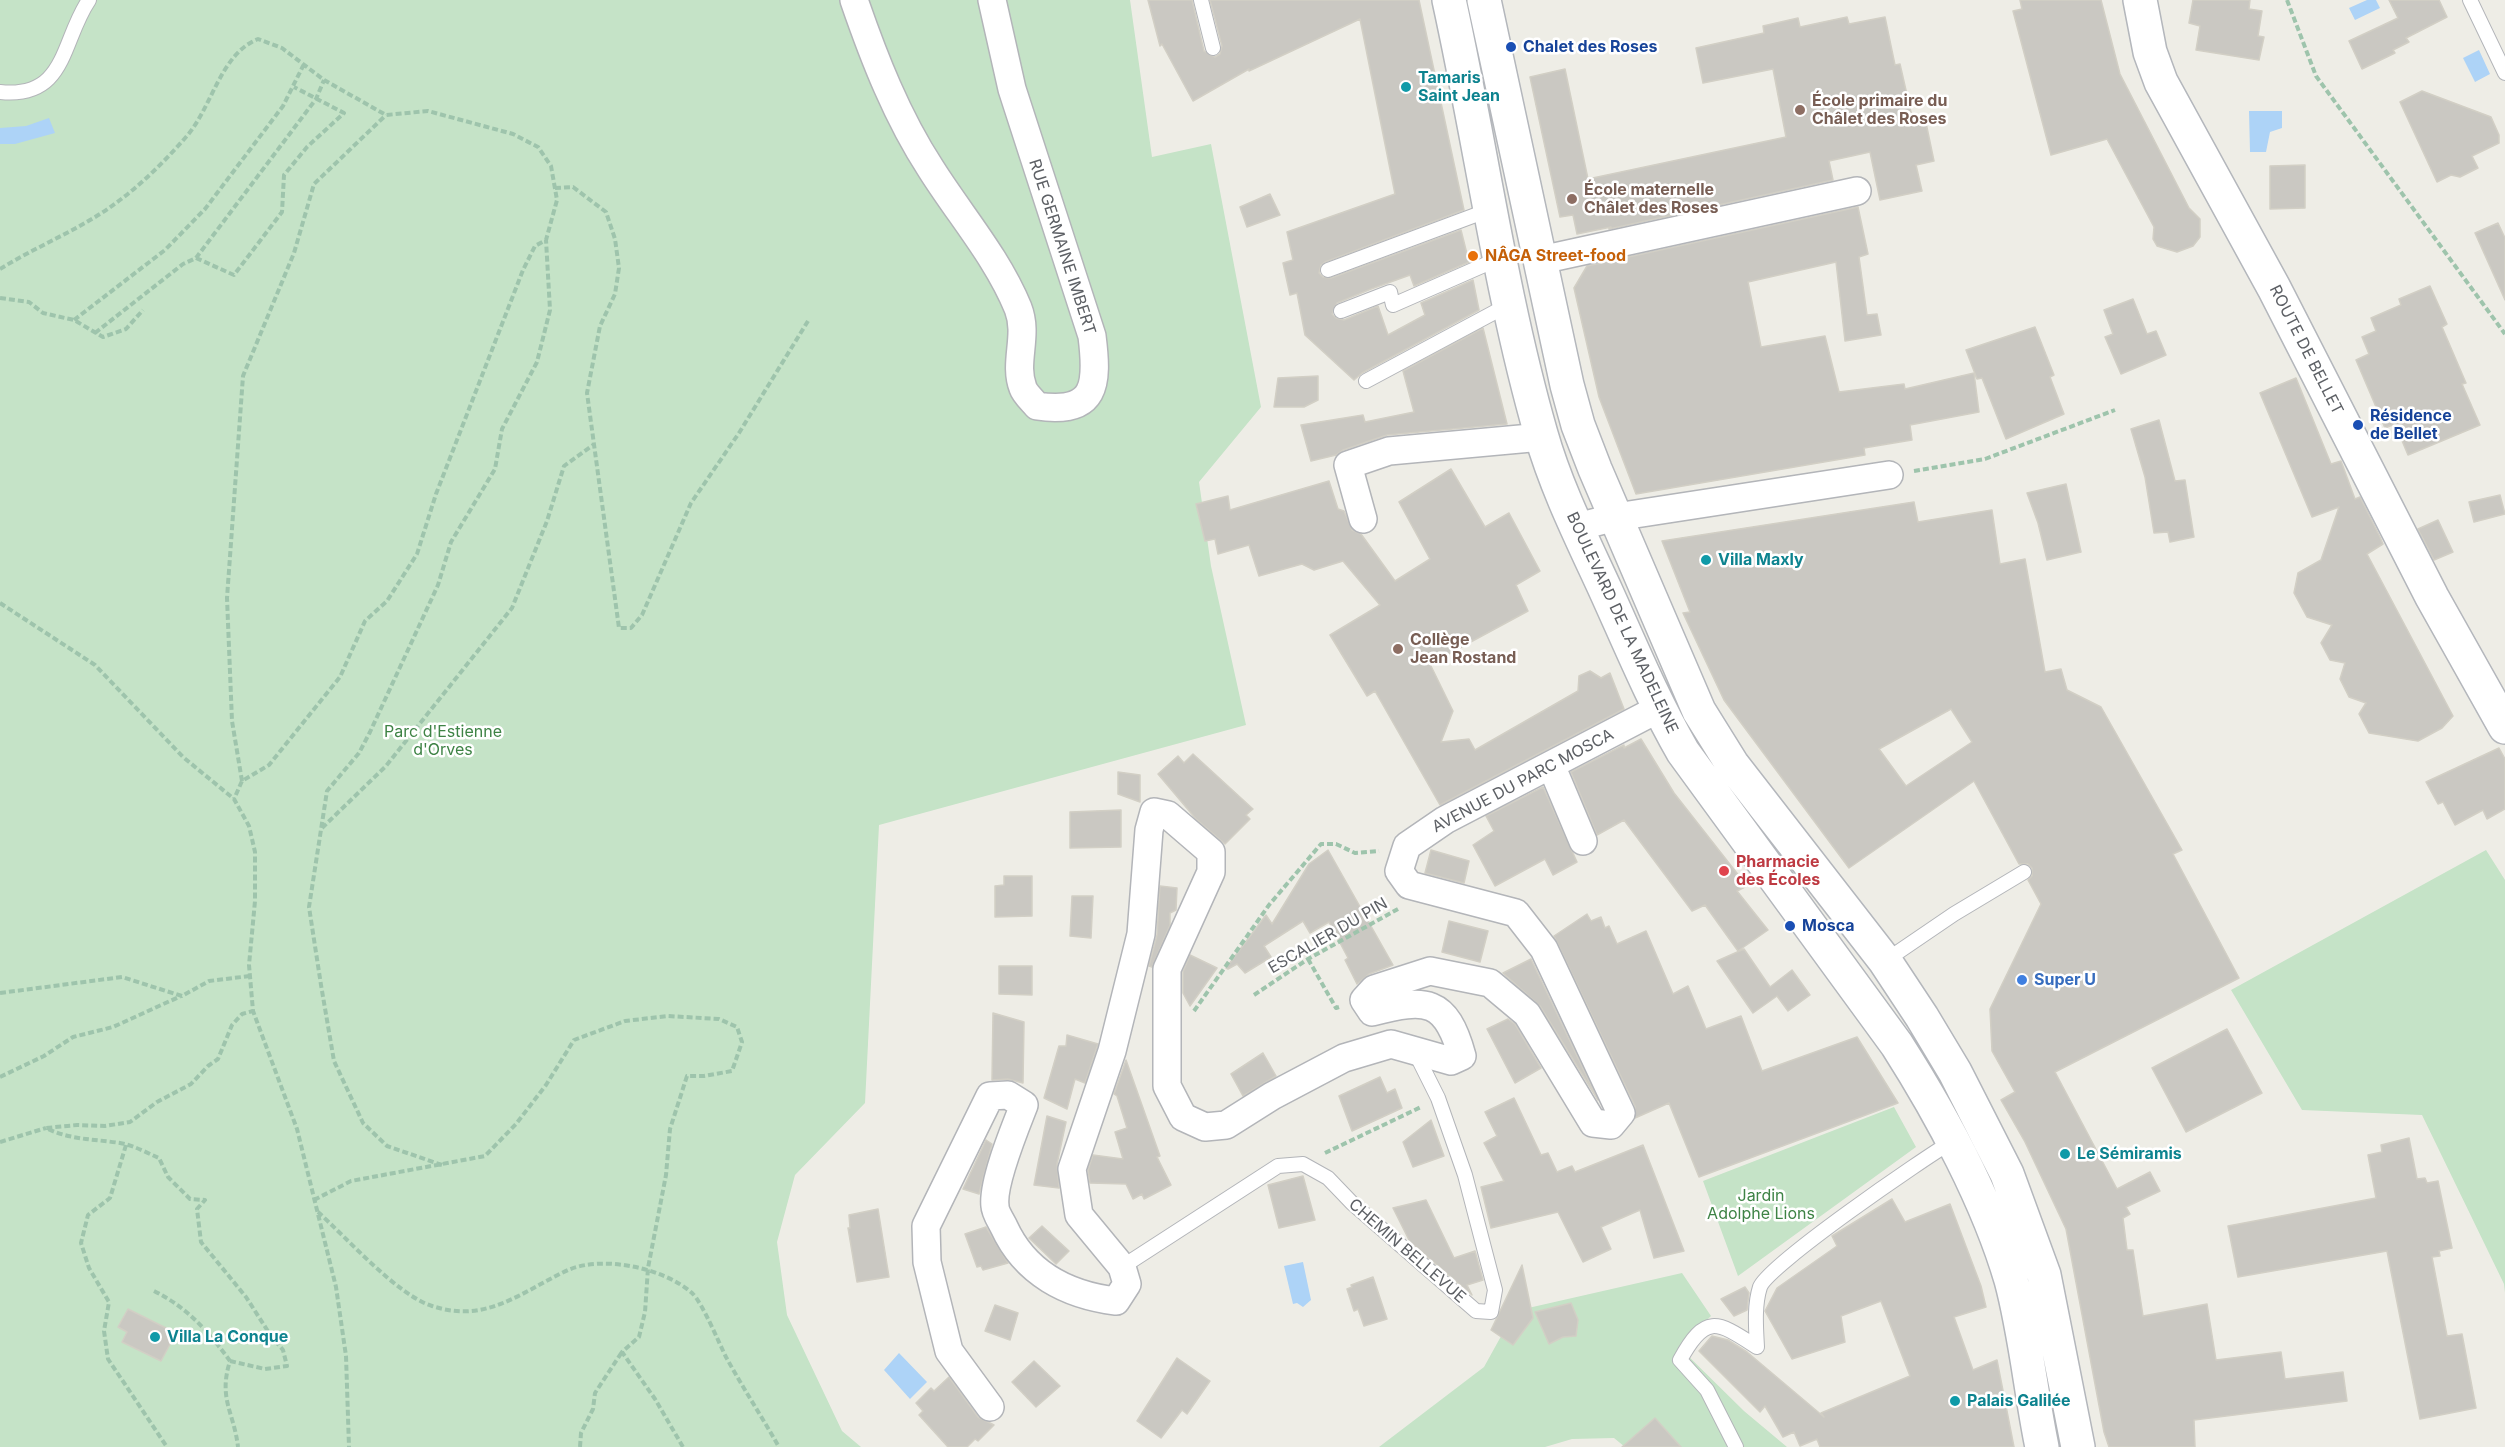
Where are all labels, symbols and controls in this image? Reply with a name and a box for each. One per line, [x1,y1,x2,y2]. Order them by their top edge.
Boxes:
place label: Chalet des Roses [1523,37,1658,57]
marker: Chalet des Roses [1504,40,1518,54]
place label: Tamaris Saint Jean [1418,68,1500,106]
marker: Tamaris Saint Jean [1399,80,1413,94]
place label: École primaire du Châlet des Roses [1812,91,1947,129]
marker: École primaire du Châlet des Roses [1793,103,1807,117]
street label: RUE GERMAINE IMBERT [1025,157,1099,337]
place label: École maternelle Châlet des Roses [1584,180,1719,218]
marker: École maternelle Châlet des Roses [1565,192,1579,206]
place label: NÂGA Street-food [1485,246,1626,266]
marker: NÂGA Street-food [1466,249,1480,263]
street label: ROUTE DE BELLET [2265,282,2347,418]
place label: Résidence de Bellet [2370,406,2452,444]
marker: Résidence de Bellet [2351,418,2365,432]
street label: BOULEVARD DE LA MADELEINE [1562,509,1682,737]
place label: Villa Maxly [1718,550,1804,570]
marker: Villa Maxly [1699,553,1713,567]
place label: Collège Jean Rostand [1410,630,1516,668]
marker: Collège Jean Rostand [1391,642,1405,656]
park label: Parc d'Estienne d'Orves [384,722,502,760]
street label: AVENUE DU PARC MOSCA [1429,725,1617,837]
place label: Pharmacie des Écoles [1736,852,1820,890]
marker: Pharmacie des Écoles [1717,864,1731,878]
street label: ESCALIER DU PIN [1265,894,1391,978]
place label: Mosca [1802,916,1855,936]
marker: Mosca [1783,919,1797,933]
place label: Super U [2034,970,2096,990]
marker: Super U [2015,973,2029,987]
place label: Le Sémiramis [2077,1144,2182,1164]
marker: Le Sémiramis [2058,1147,2072,1161]
park label: Jardin Adolphe Lions [1707,1186,1815,1224]
street label: CHEMIN BELLEVUE [1345,1195,1469,1307]
place label: Villa La Conque [167,1327,288,1347]
marker: Villa La Conque [148,1330,162,1344]
place label: Palais Galilée [1967,1391,2071,1411]
marker: Palais Galilée [1948,1394,1962,1408]

